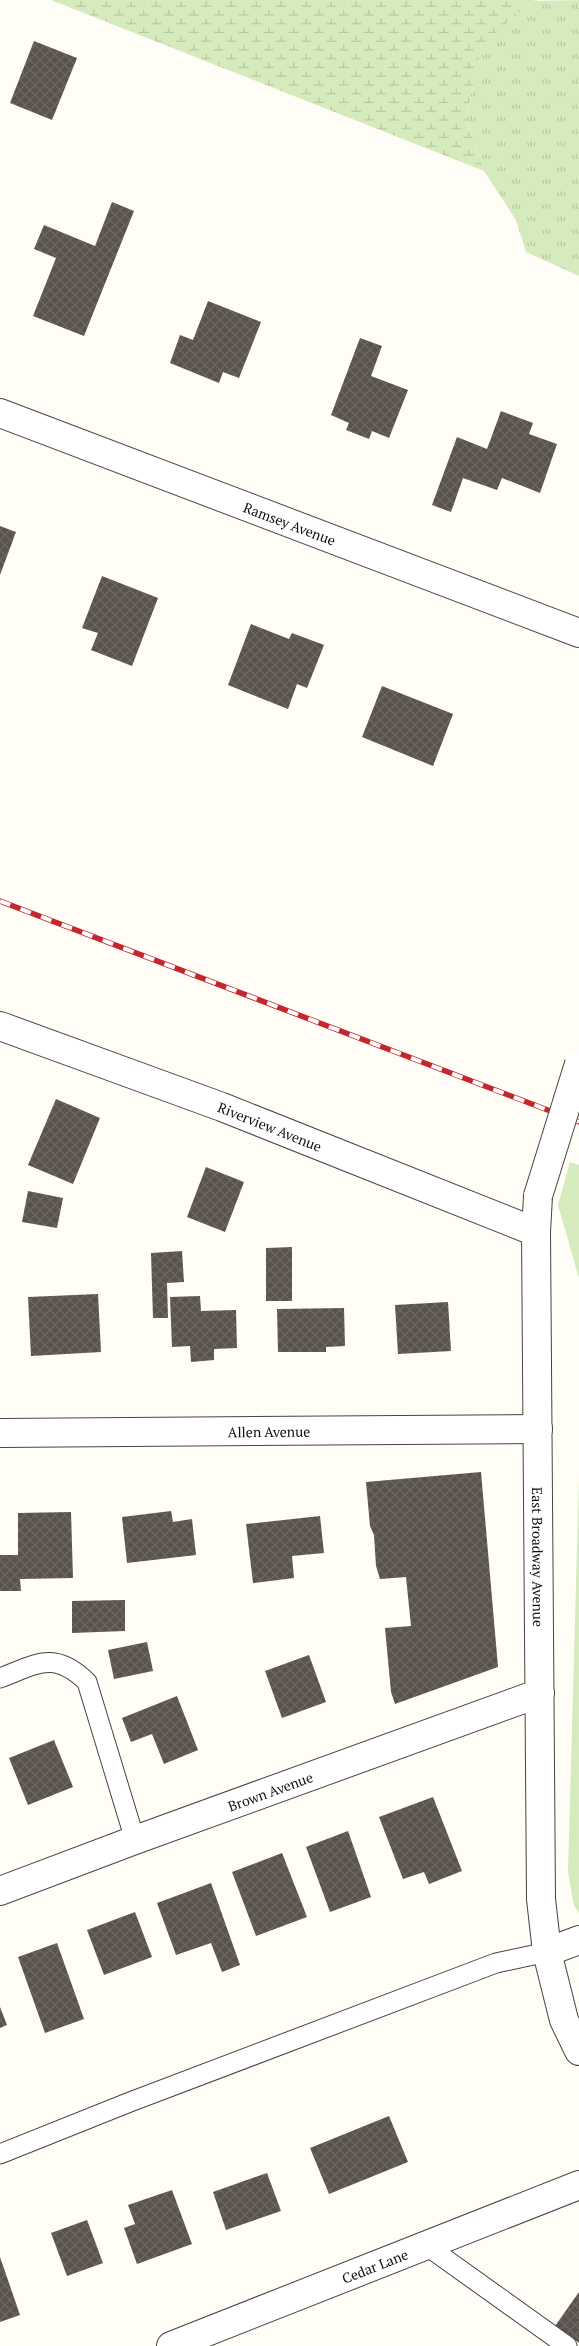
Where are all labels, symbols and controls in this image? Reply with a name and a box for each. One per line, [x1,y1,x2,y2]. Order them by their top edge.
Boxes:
street label: Ramsey Avenue [241,497,339,549]
street label: Riverview Avenue [215,1097,325,1155]
street label: Allen Avenue [228,1421,310,1441]
street label: East Broadway Avenue [528,1487,548,1627]
street label: Brown Avenue [225,1767,315,1815]
street label: Cedar Lane [339,2244,411,2287]

